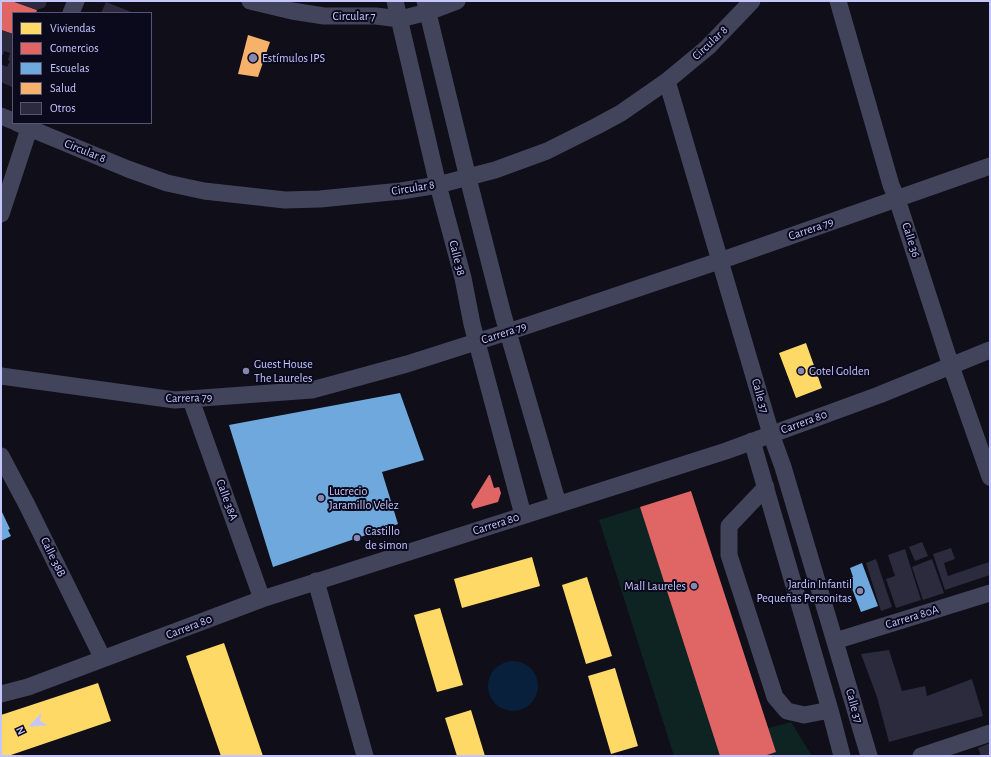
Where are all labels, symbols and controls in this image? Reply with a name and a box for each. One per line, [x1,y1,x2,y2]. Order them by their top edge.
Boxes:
street label: Circular 7 [333,9,375,23]
legend [12,12,152,124]
text: Viviendas [50,22,96,34]
street label: Circular 8 [689,23,731,63]
text: Comercios [50,42,99,54]
place label: Estímulos IPS [262,51,325,65]
marker: Estímulos IPS [247,52,259,64]
text: Escuelas [50,62,89,74]
text: Salud [50,82,76,94]
text: Otros [50,102,76,114]
street label: Circular 8 [62,136,108,166]
street label: Circular 8 [390,177,436,199]
street label: Carrera 79 [787,215,835,243]
street label: Calle 36 [899,221,923,259]
street label: Calle 38 [446,239,468,277]
street label: Carrera 79 [479,319,529,347]
place label: Guest House The Laureles [254,357,313,385]
place label: Gotel Golden [809,364,870,378]
marker: Guest House The Laureles [241,366,251,376]
marker: Gotel Golden [796,366,806,376]
street label: Calle 37 [748,377,772,415]
street label: Carrera 79 [165,390,213,406]
street label: Carrera 80 [779,407,829,437]
street label: Calle 38A [213,477,241,523]
place label: Lucrecio Jaramillo Velez [329,484,399,512]
marker: Lucrecio Jaramillo Velez [316,493,326,503]
street label: Carrera 80 [471,510,521,538]
place label: Castillo de simon [365,524,408,552]
marker: Castillo de simon [352,533,362,543]
street label: Calle 38B [37,535,69,579]
place label: Jardin Infantil Pequeñas Personitas [757,577,852,605]
place label: Mall Laureles [624,579,686,593]
marker: Mall Laureles [689,581,699,591]
marker: Jardin Infantil Pequeñas Personitas [855,586,865,596]
street label: Carrera 80A [884,602,940,632]
street label: Carrera 80 [164,612,214,642]
street label: Calle 37 [842,687,866,725]
north arrow [12,705,52,745]
text: N [14,725,27,736]

